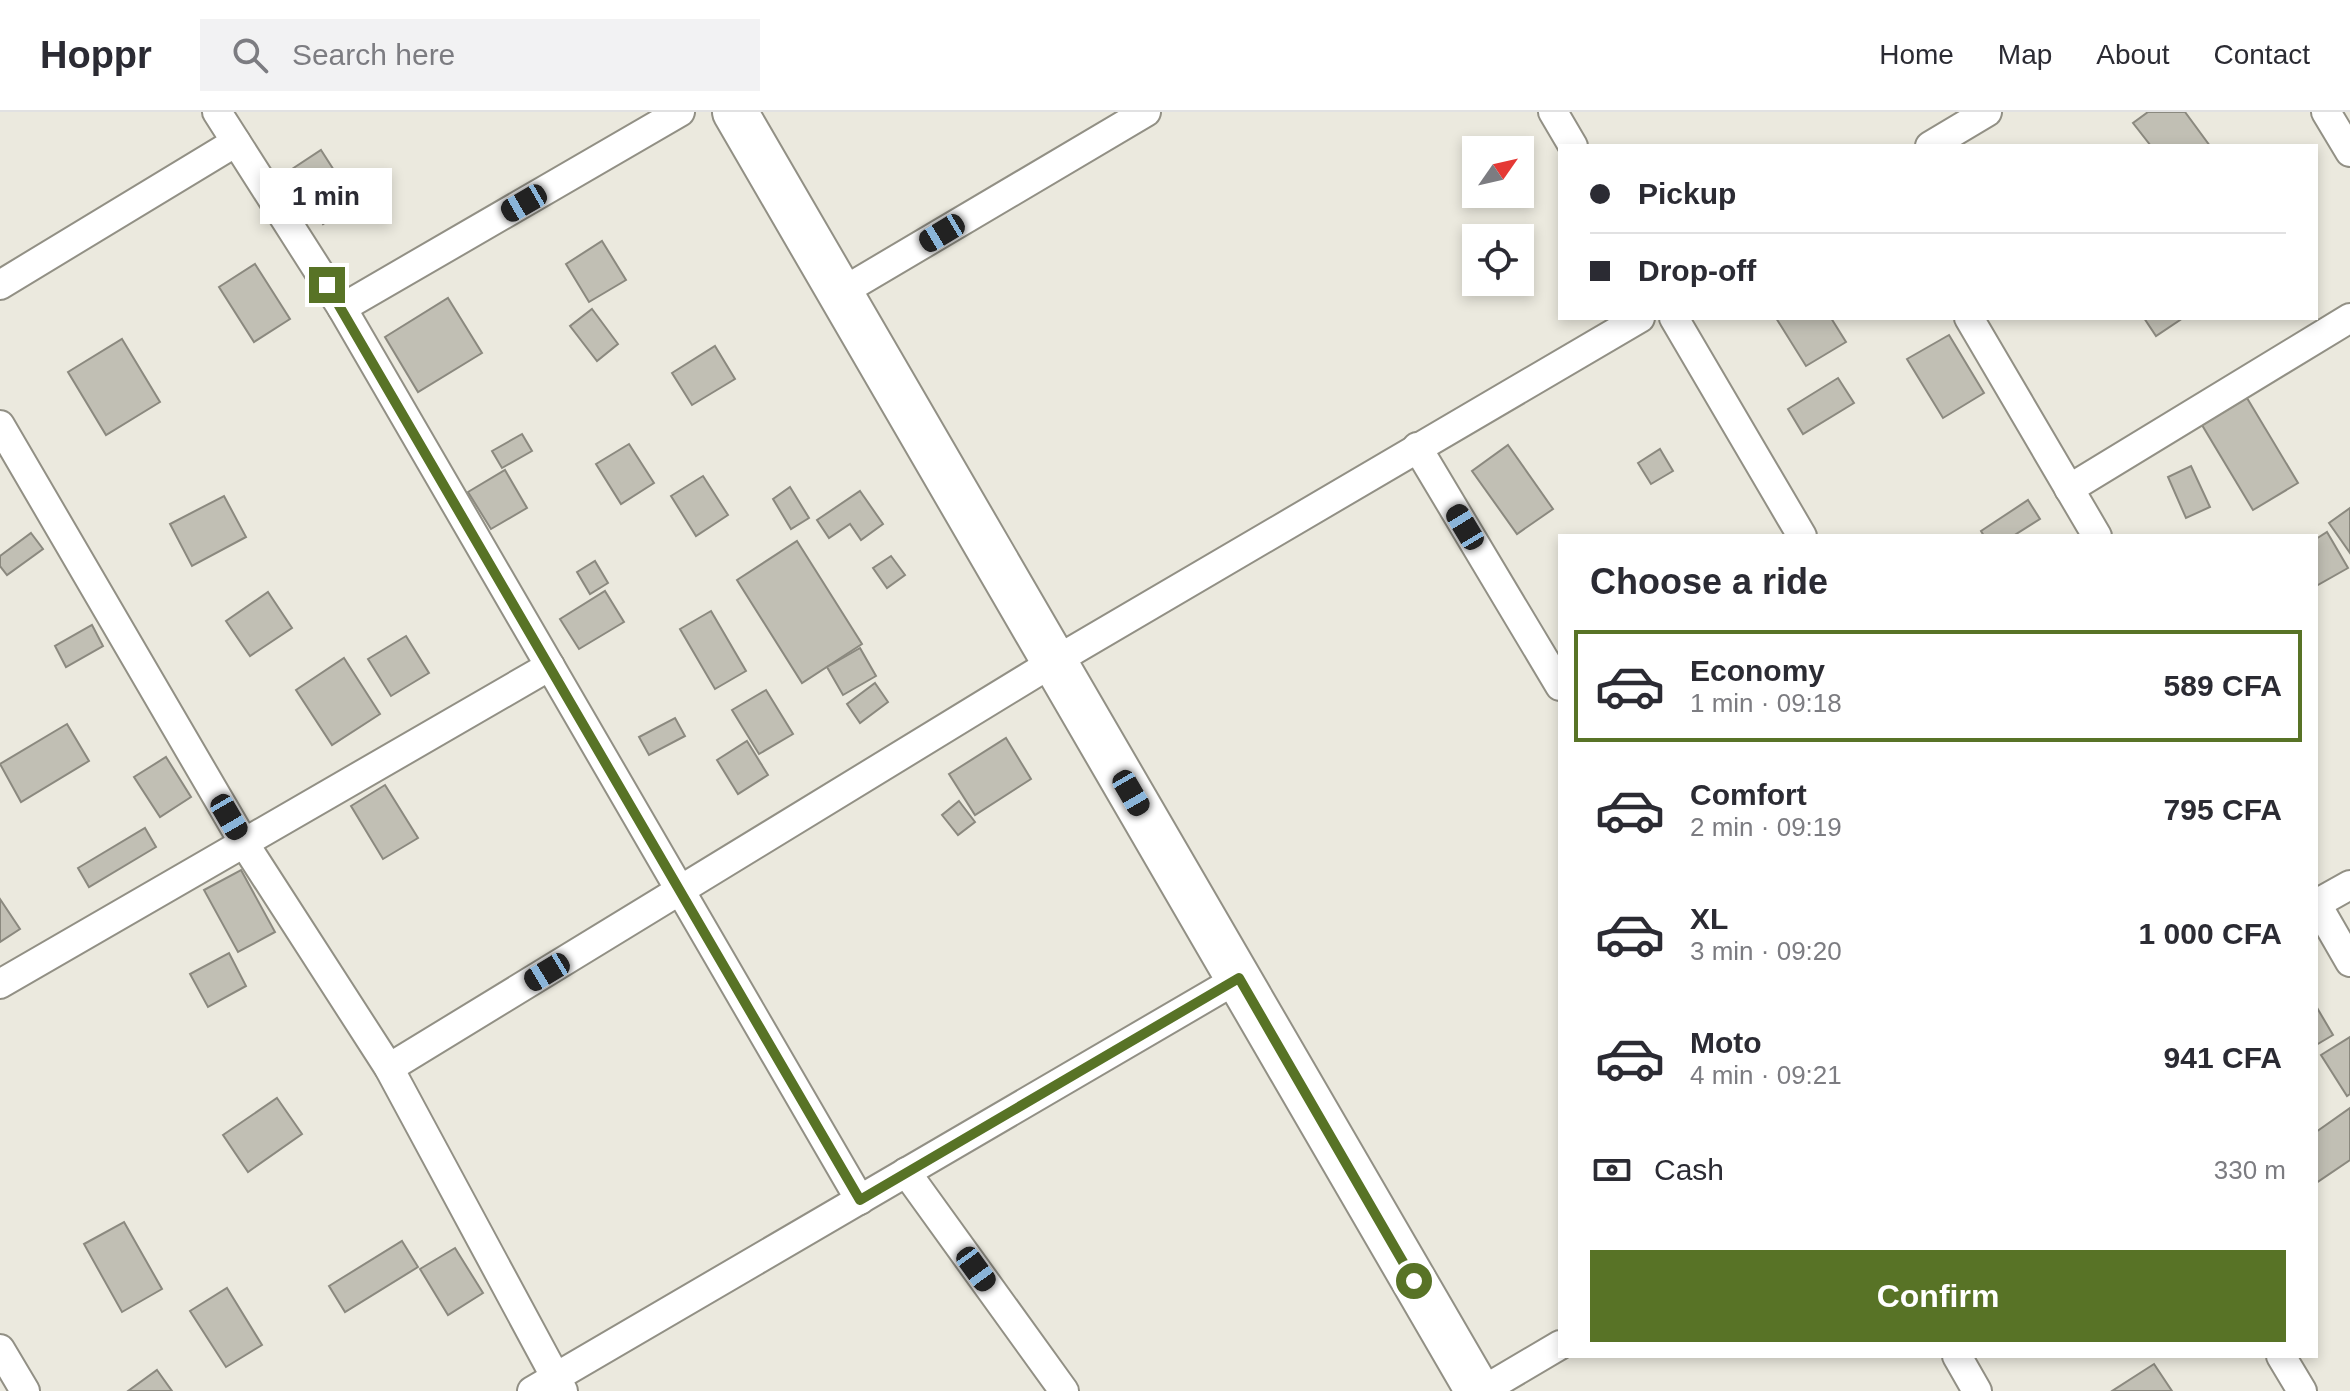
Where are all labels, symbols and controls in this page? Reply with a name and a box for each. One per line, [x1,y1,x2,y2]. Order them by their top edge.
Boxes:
search box [200,19,760,91]
icon: search [228,33,272,77]
text: Hoppr [40,34,152,76]
text: Search here [292,38,455,71]
text: Home [1879,39,1954,70]
text: Map [1998,39,2052,70]
text: About [2096,39,2170,70]
text: Contact [2214,39,2310,70]
north arrow [1462,136,1534,208]
map controls [1462,136,1534,296]
callout: 1 min [261,169,393,225]
text: Pickup [1638,177,1736,210]
text: 1 min [292,181,360,211]
car [497,181,551,225]
car [915,210,969,256]
button: locate [1462,224,1534,296]
text: Drop-off [1638,254,1756,287]
route end [309,267,345,303]
car [1442,500,1488,554]
text: Choose a ride [1590,561,1828,602]
icon: car [1594,650,1666,722]
text: Economy [1690,654,1825,687]
text: 589 CFA [2164,669,2282,702]
text: 1 min · 09:18 [1690,688,1842,718]
car [1109,766,1153,820]
icon: car [1594,774,1666,846]
text: Comfort [1690,778,1807,811]
car [207,790,251,844]
text: 795 CFA [2164,793,2282,826]
text: 2 min · 09:19 [1690,812,1842,842]
icon: car [1594,898,1666,970]
text: XL [1690,902,1728,935]
text: 1 000 CFA [2139,917,2282,950]
text: 3 min · 09:20 [1690,936,1842,966]
car [520,949,574,995]
icon: car [1594,1022,1666,1094]
text: Moto [1690,1026,1762,1059]
text: 941 CFA [2164,1041,2282,1074]
text: 4 min · 09:21 [1690,1060,1842,1090]
icon: cash [1590,1148,1634,1192]
text: Cash [1654,1153,1724,1186]
text: 330 m [2214,1155,2286,1185]
car [952,1243,1000,1295]
button: Confirm [1590,1250,2286,1342]
route start [1396,1263,1432,1299]

